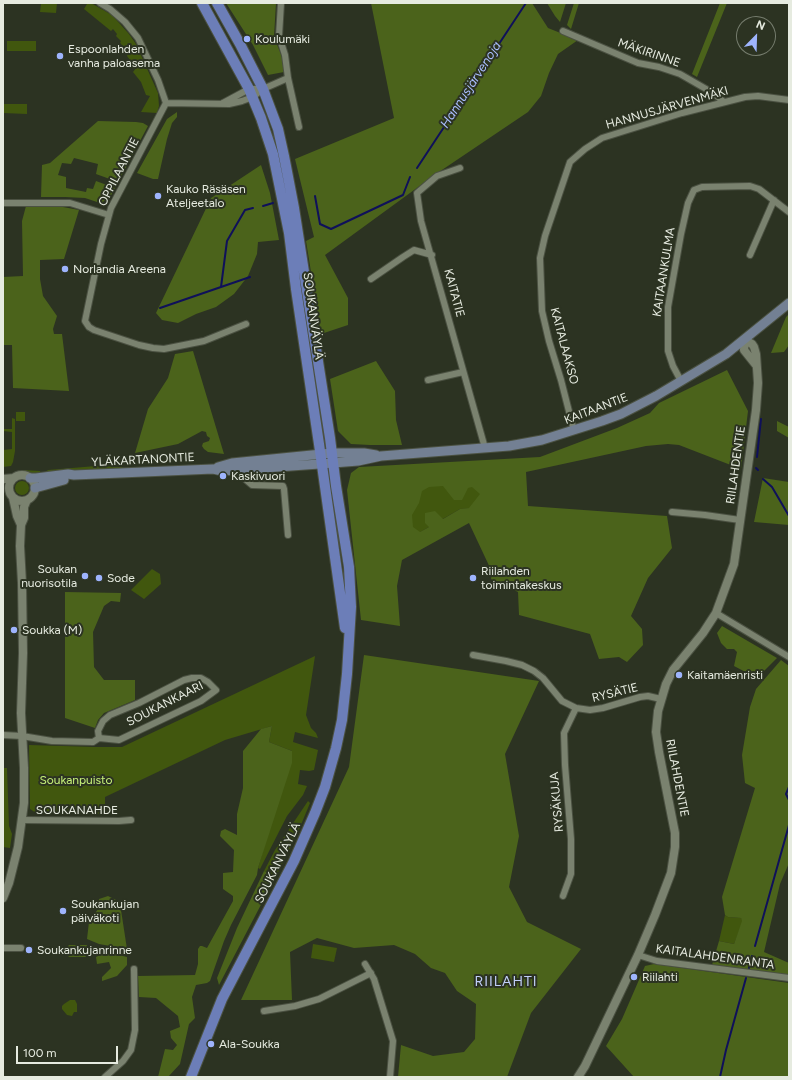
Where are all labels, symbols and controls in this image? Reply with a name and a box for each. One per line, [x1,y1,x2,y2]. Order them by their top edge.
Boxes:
north arrow [736,16,776,56]
text: N [754,18,767,33]
place label: Koulumäki [255,32,310,46]
marker: Koulumäki [242,34,252,44]
street label: MÄKIRINNE [616,36,682,70]
water label: Hannusjärvenoja [437,39,505,131]
place label: Espoonlahden vanha paloasema [68,42,160,70]
marker: Espoonlahden vanha paloasema [55,51,65,61]
street label: HANNUSJÄRVENMÄKI [604,84,730,132]
street label: OPPILAANTIE [96,135,142,209]
place label: Kauko Räsäsen Ateljeetalo [166,182,246,210]
marker: Kauko Räsäsen Ateljeetalo [153,191,163,201]
street label: KAITAANKULMA [650,226,678,318]
place label: Norlandia Areena [73,262,166,276]
marker: Norlandia Areena [60,264,70,274]
street label: KAITATIE [441,267,467,319]
street label: SOUKANVÄYLÄ [300,271,326,361]
street label: KAITALAAKSO [547,306,581,386]
street label: KAITAANTIE [562,390,630,428]
street label: RIILAHDENTIE [723,425,749,505]
street label: YLÄKARTANONTIE [91,450,195,470]
place label: Kaskivuori [231,469,285,483]
marker: Kaskivuori [218,471,228,481]
place label: Soukan nuorisotila [21,562,77,590]
place label: Riilahden toimintakeskus [481,564,562,592]
marker: Soukan nuorisotila [80,571,90,581]
place label: Sode [107,571,135,585]
marker: Sode [94,573,104,583]
marker: Riilahden toimintakeskus [468,573,478,583]
place label: Soukka (M) [22,623,82,637]
marker: Soukka (M) [9,625,19,635]
place label: Kaitamäenristi [687,668,763,682]
marker: Kaitamäenristi [674,670,684,680]
street label: SOUKANKAARI [124,678,206,730]
street label: RYSÄTIE [590,680,640,706]
street label: RIILAHDENTIE [662,738,692,818]
street label: RYSÄKUJA [547,771,567,833]
park label: Soukanpuisto [39,773,113,787]
street label: SOUKANAHDE [36,803,118,817]
street label: SOUKANVÄYLÄ [252,820,304,906]
place label: Soukankujan päiväkoti [71,897,139,925]
marker: Soukankujan päiväkoti [58,906,68,916]
street label: KAITALAHDENRANTA [655,942,775,972]
place label: Soukankujanrinne [37,943,132,957]
marker: Soukankujanrinne [24,945,34,955]
place label: Riilahti [642,970,678,984]
marker: Riilahti [629,972,639,982]
district label: RIILAHTI [474,974,538,990]
place label: Ala-Soukka [219,1037,280,1051]
scale bar [18,1038,120,1064]
marker: Ala-Soukka [206,1039,216,1049]
text: 100 m [23,1046,57,1060]

